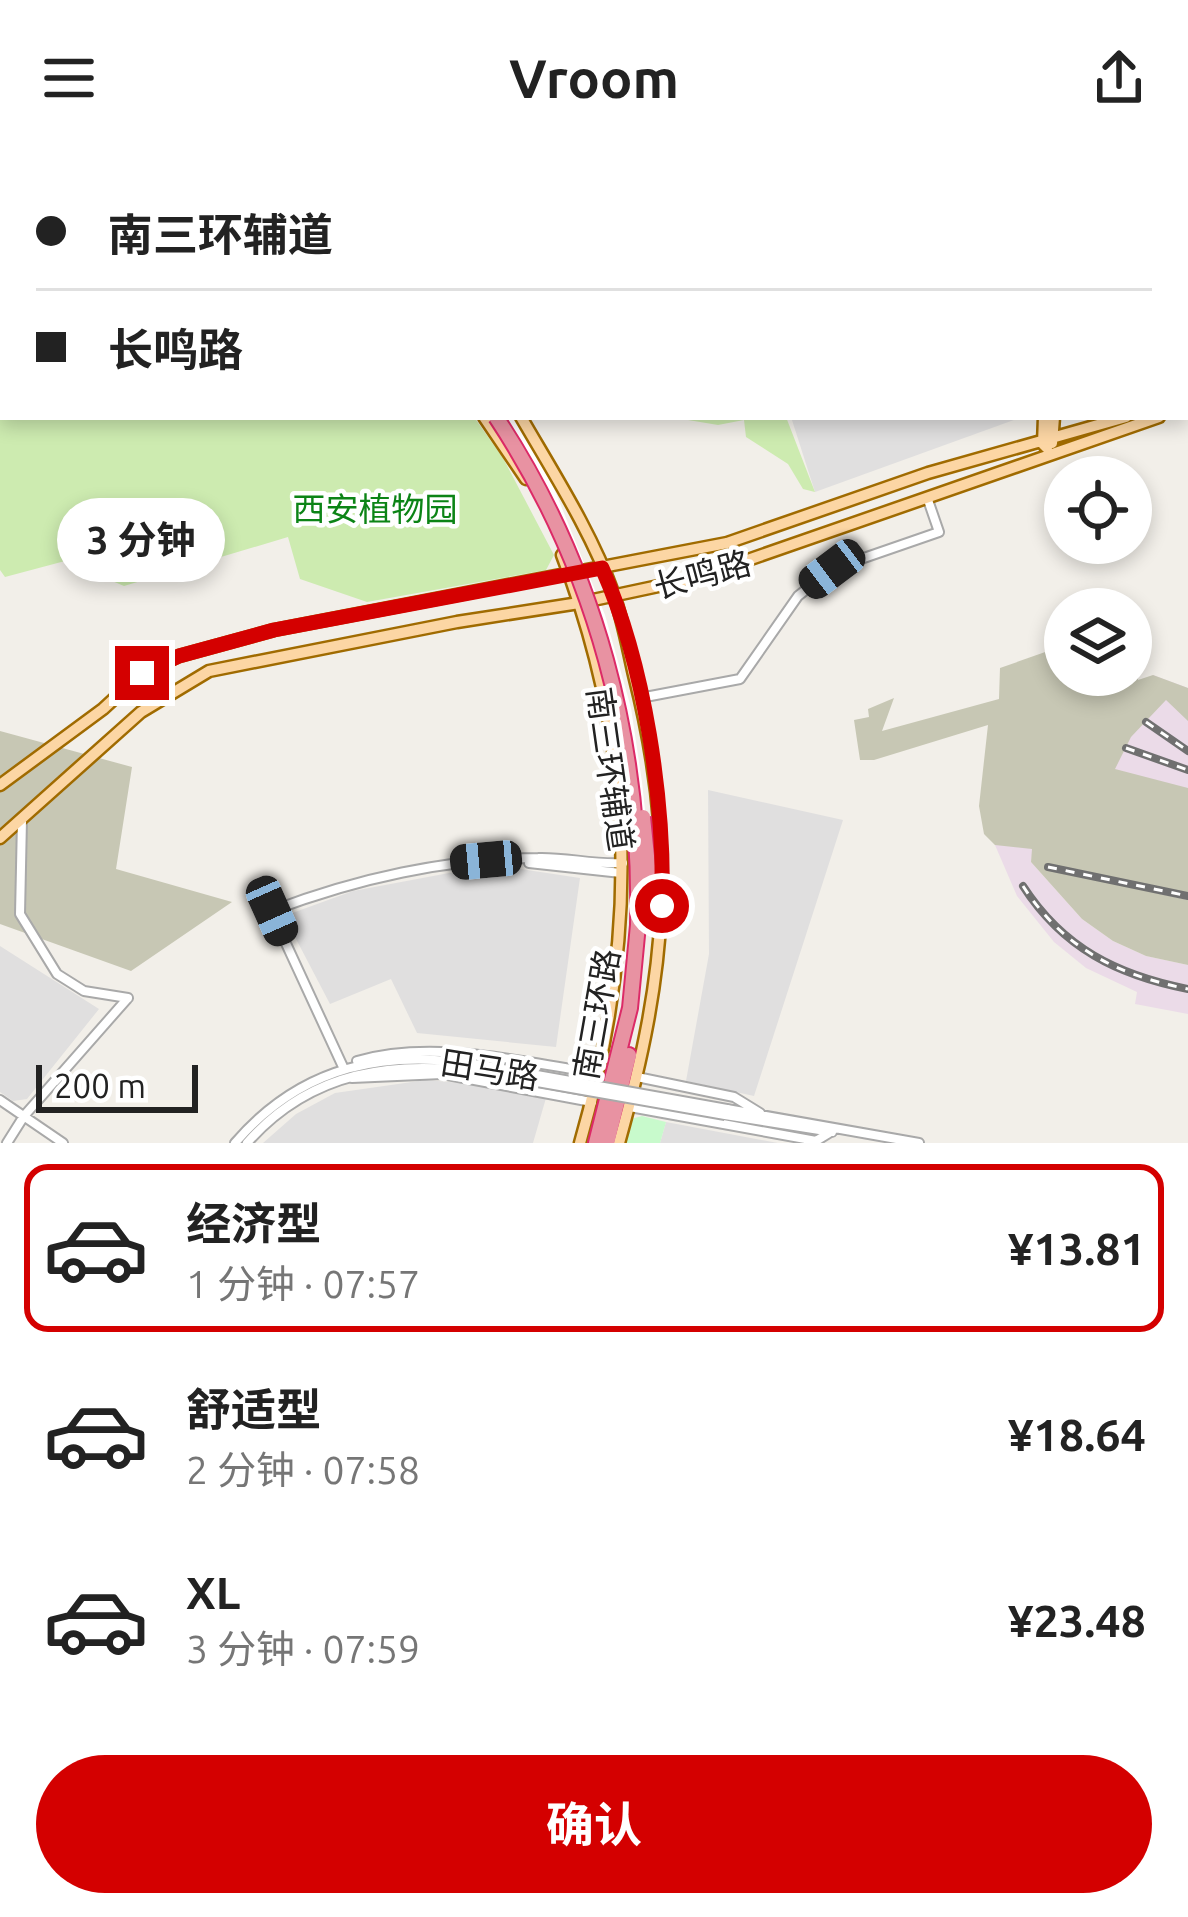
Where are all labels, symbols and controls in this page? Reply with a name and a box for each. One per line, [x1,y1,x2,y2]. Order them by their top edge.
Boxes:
icon: menu [36,45,102,111]
icon: share [1086,45,1152,111]
text: Vroom [509,48,679,108]
text: 南三环辅道 [108,209,333,260]
text: 长鸣路 [108,324,243,375]
map controls [1044,456,1152,696]
button: locate [1044,456,1152,564]
park label: 西安植物园 [293,490,458,527]
callout: 3 分钟 [58,499,226,583]
text: 3 分钟 [86,518,196,561]
car [792,533,872,605]
street label: 长鸣路 [649,543,755,605]
button: layers [1044,588,1152,696]
route end [115,646,169,700]
street label: 南三环辅道 [581,685,641,853]
car [449,839,523,881]
car [241,871,303,951]
route start [635,879,689,933]
street label: 南三环路 [566,946,626,1082]
street label: 田马路 [438,1043,542,1095]
scale bar [36,1059,198,1112]
text: 200 m [54,1067,146,1104]
icon: car [42,1194,150,1302]
text: 经济型 [186,1198,321,1249]
text: ¥13.81 [1008,1223,1146,1274]
text: 1 分钟 · 07:57 [186,1262,420,1305]
icon: car [42,1380,150,1488]
text: 舒适型 [186,1384,321,1435]
text: ¥18.64 [1008,1409,1146,1460]
text: 2 分钟 · 07:58 [186,1448,420,1491]
icon: car [42,1566,150,1674]
text: XL [186,1567,240,1618]
text: ¥23.48 [1008,1595,1146,1646]
text: 3 分钟 · 07:59 [186,1627,420,1670]
button: 确认 [36,1755,1152,1893]

